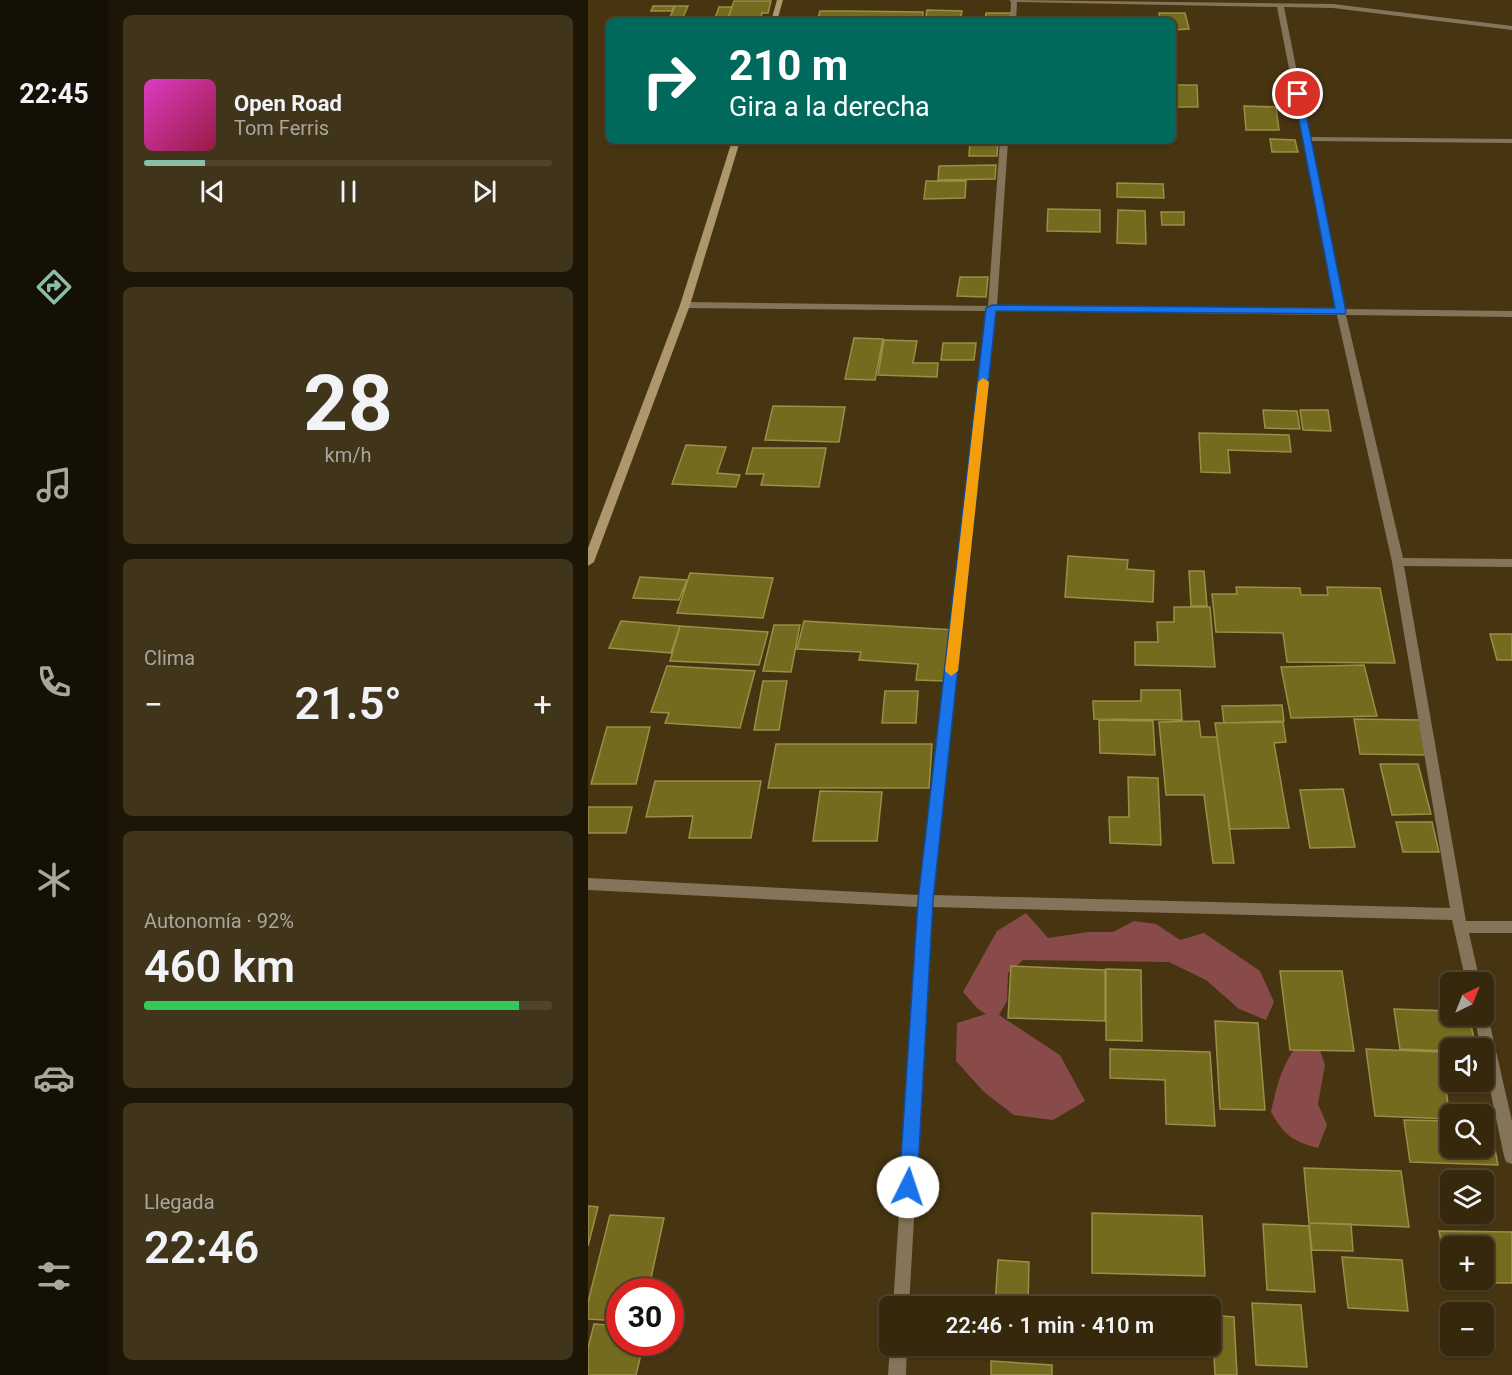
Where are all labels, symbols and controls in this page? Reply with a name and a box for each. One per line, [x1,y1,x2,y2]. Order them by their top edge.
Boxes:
text: 210 m [729,41,848,90]
icon: right [630,42,708,120]
pin [1272,68,1323,119]
icon: arrive [1281,77,1314,110]
text: 22:45 [19,78,89,110]
text: Open Road [234,91,342,116]
text: Gira a la derecha [729,91,930,123]
text: Tom Ferris [234,116,329,140]
icon: previous [196,175,229,208]
icon: pause [332,175,365,208]
icon: next [468,175,501,208]
icon: directions [33,266,75,308]
text: 28 [303,358,393,449]
text: km/h [325,443,371,467]
icon: music [33,464,75,506]
text: Clima [144,646,195,670]
icon: phone [33,661,75,703]
text: 21.5° [294,677,402,730]
text: − [144,685,163,724]
text: + [533,685,552,724]
icon: climate [33,859,75,901]
text: Autonomía · 92% [144,909,294,933]
text: 460 km [144,940,295,993]
north arrow [1440,972,1494,1026]
map controls [1440,972,1494,1356]
button: sound [1440,1038,1494,1092]
icon: car [33,1057,75,1099]
button: search [1440,1104,1494,1158]
position arrow [876,1155,940,1219]
button: layers [1440,1170,1494,1224]
text: Llegada [144,1190,215,1214]
text: 22:46 [144,1221,259,1274]
button: + [1440,1236,1494,1290]
icon: filters [33,1255,75,1297]
speed limit sign: 30 [606,1278,684,1356]
button: − [1440,1302,1494,1356]
text: 22:46 · 1 min · 410 m [946,1313,1154,1338]

